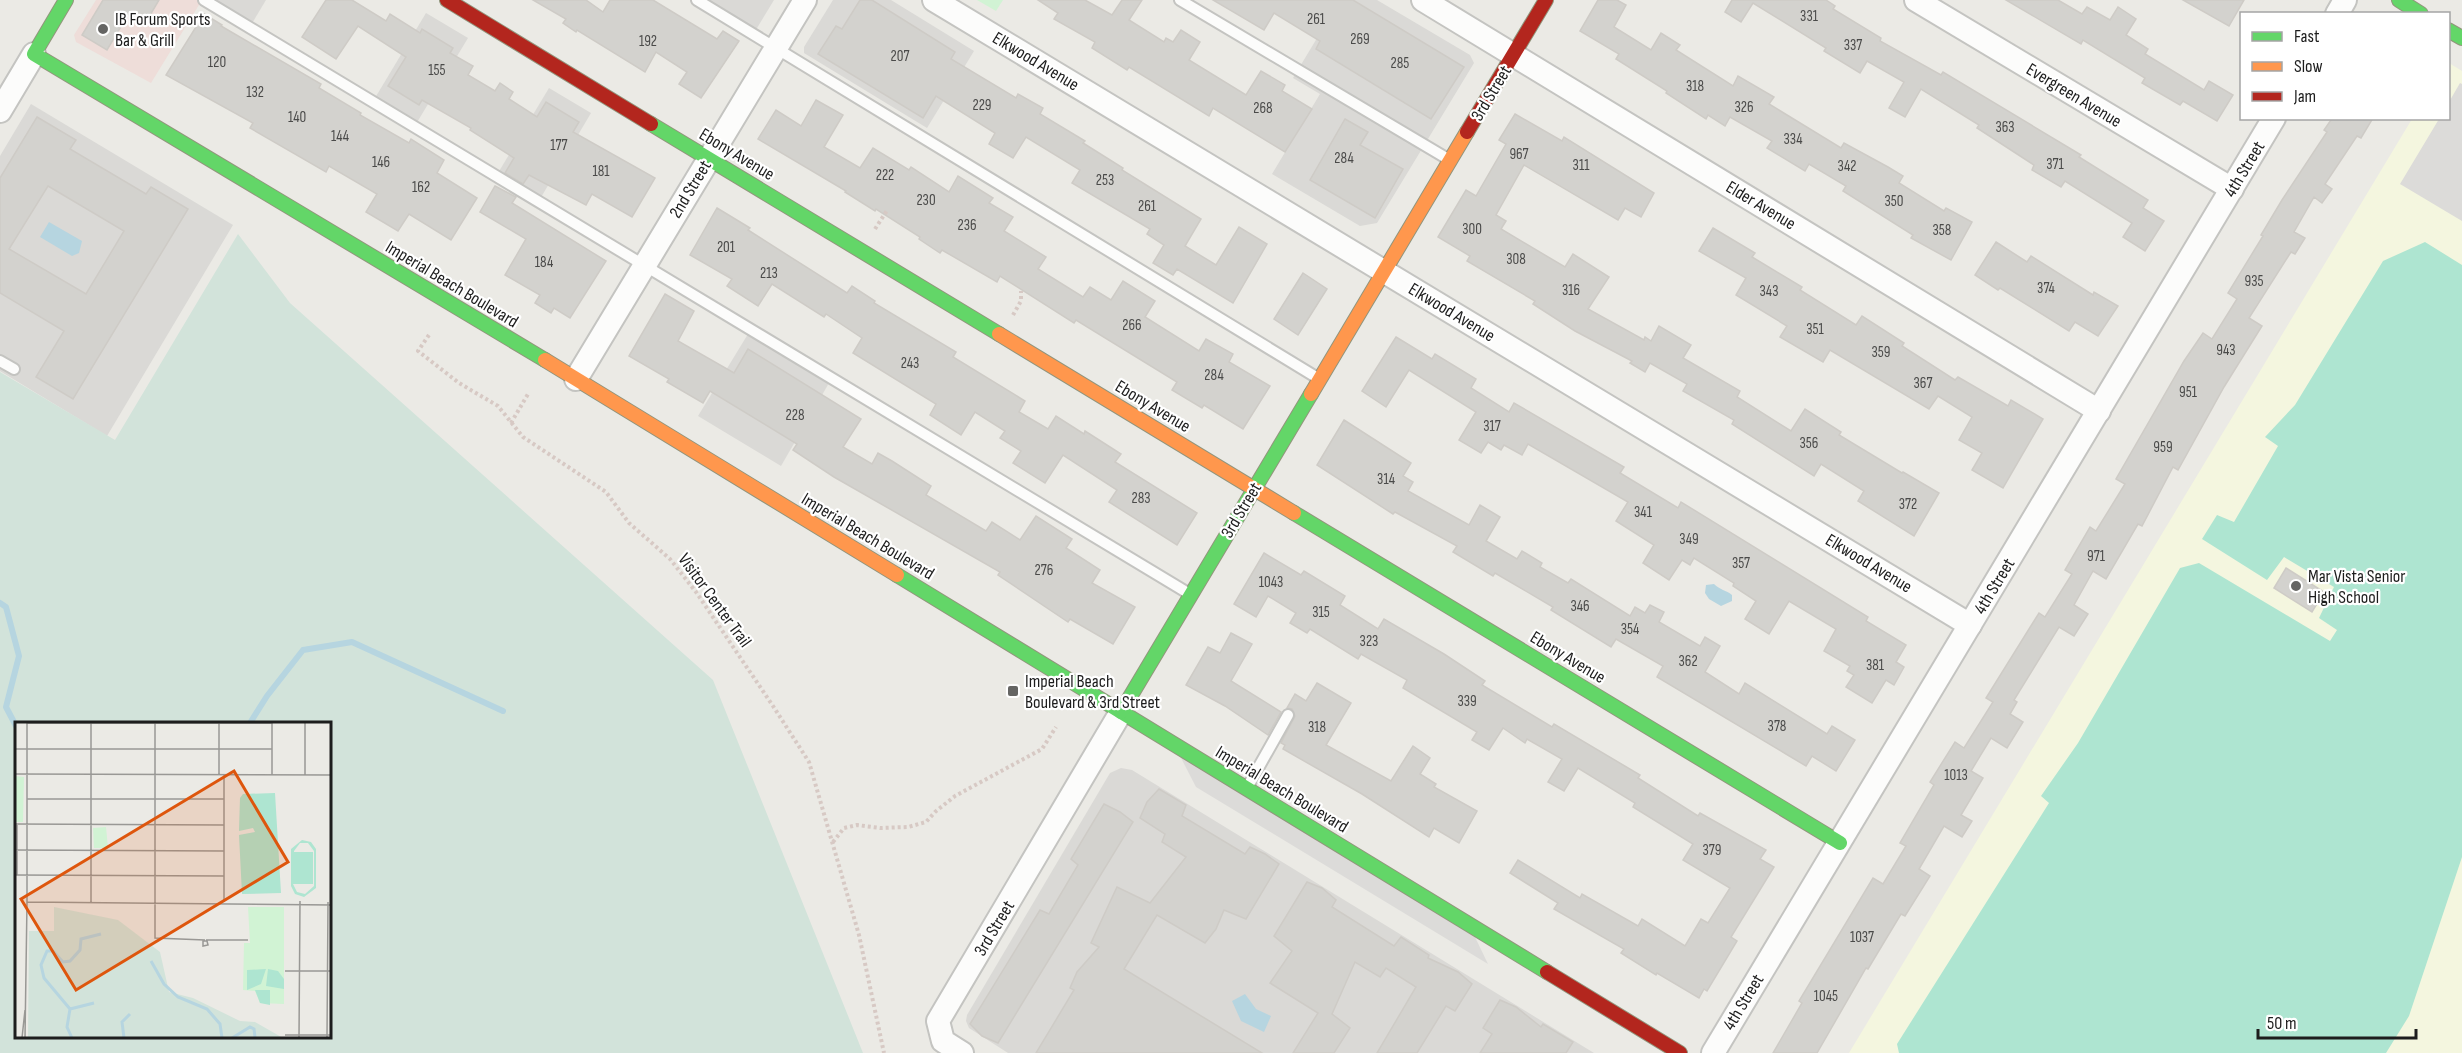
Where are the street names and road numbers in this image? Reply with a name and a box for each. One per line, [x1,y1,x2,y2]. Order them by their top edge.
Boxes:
street label: Elkwood Avenue [989,27,1083,95]
street label: Evergreen Avenue [2022,59,2125,132]
street label: 3rd Street [1467,61,1516,125]
street label: Ebony Avenue [695,124,778,185]
street label: 4th Street [2220,137,2270,201]
street label: 2nd Street [665,156,716,222]
street label: Elder Avenue [1722,176,1799,234]
street label: Imperial Beach Boulevard [382,237,522,332]
street label: Elkwood Avenue [1405,278,1499,346]
street label: Ebony Avenue [1111,376,1194,437]
street label: 3rd Street [1217,478,1266,542]
street label: Imperial Beach Boulevard [798,489,938,584]
street label: Elkwood Avenue [1822,529,1916,597]
street label: Visitor Center Trail [674,549,756,651]
street label: 4th Street [1970,554,2020,618]
street label: Ebony Avenue [1526,627,1609,688]
street label: Imperial Beach Boulevard [1212,742,1352,837]
street label: 3rd Street [970,896,1019,960]
street label: 4th Street [1719,970,1769,1034]

